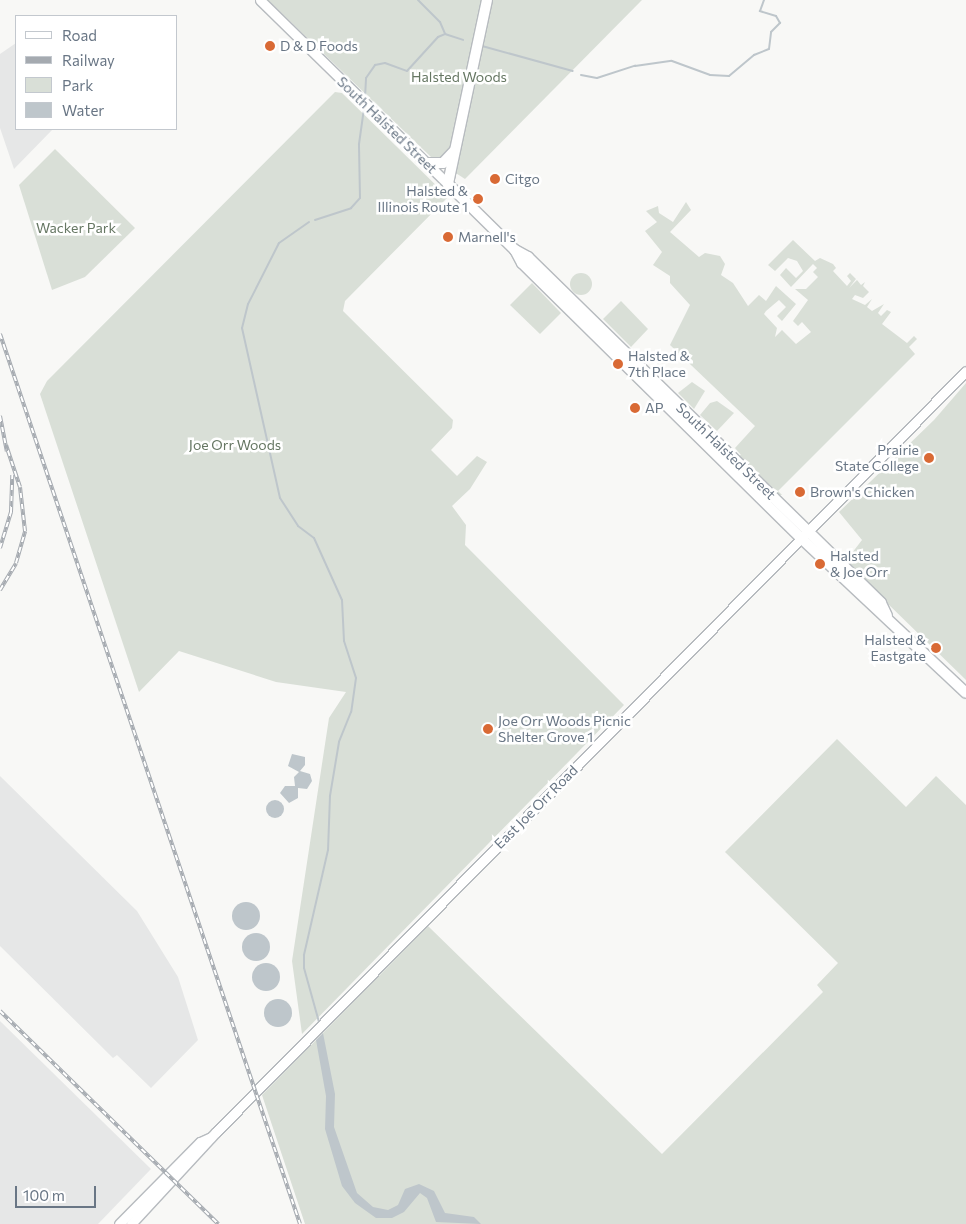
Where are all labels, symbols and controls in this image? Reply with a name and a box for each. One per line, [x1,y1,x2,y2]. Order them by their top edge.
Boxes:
legend [15,15,178,130]
text: Road [62,26,97,44]
place label: D & D Foods [280,38,358,54]
marker: D & D Foods [264,40,276,52]
text: Railway [62,51,115,69]
park label: Halsted Woods [411,69,507,85]
street label: South Halsted Street [334,73,440,177]
text: Park [62,76,93,94]
text: Water [62,101,104,119]
place label: Citgo [505,171,540,187]
marker: Citgo [489,173,501,185]
place label: Halsted & Illinois Route 1 [378,183,468,216]
marker: Halsted & Illinois Route 1 [472,193,484,205]
park label: Wacker Park [36,220,116,236]
place label: Marnell's [458,229,516,245]
marker: Marnell's [442,231,454,243]
place label: Halsted & 7th Place [628,348,690,381]
marker: Halsted & 7th Place [612,358,624,370]
street label: South Halsted Street [673,399,779,503]
place label: AP [645,400,663,416]
marker: AP [629,402,641,414]
park label: Joe Orr Woods [189,437,281,453]
place label: Prairie State College [835,442,919,474]
marker: Prairie State College [923,452,935,464]
place label: Brown's Chicken [810,484,914,500]
marker: Brown's Chicken [794,486,806,498]
place label: Halsted & Joe Orr [830,548,888,580]
marker: Halsted & Joe Orr [814,558,826,570]
place label: Halsted & Eastgate [864,632,926,664]
marker: Halsted & Eastgate [930,642,942,654]
place label: Joe Orr Woods Picnic Shelter Grove 1 [498,713,631,746]
marker: Joe Orr Woods Picnic Shelter Grove 1 [482,723,494,735]
street label: East Joe Orr Road [491,762,581,852]
scale bar [18,1176,99,1208]
text: 100 m [23,1186,65,1204]

